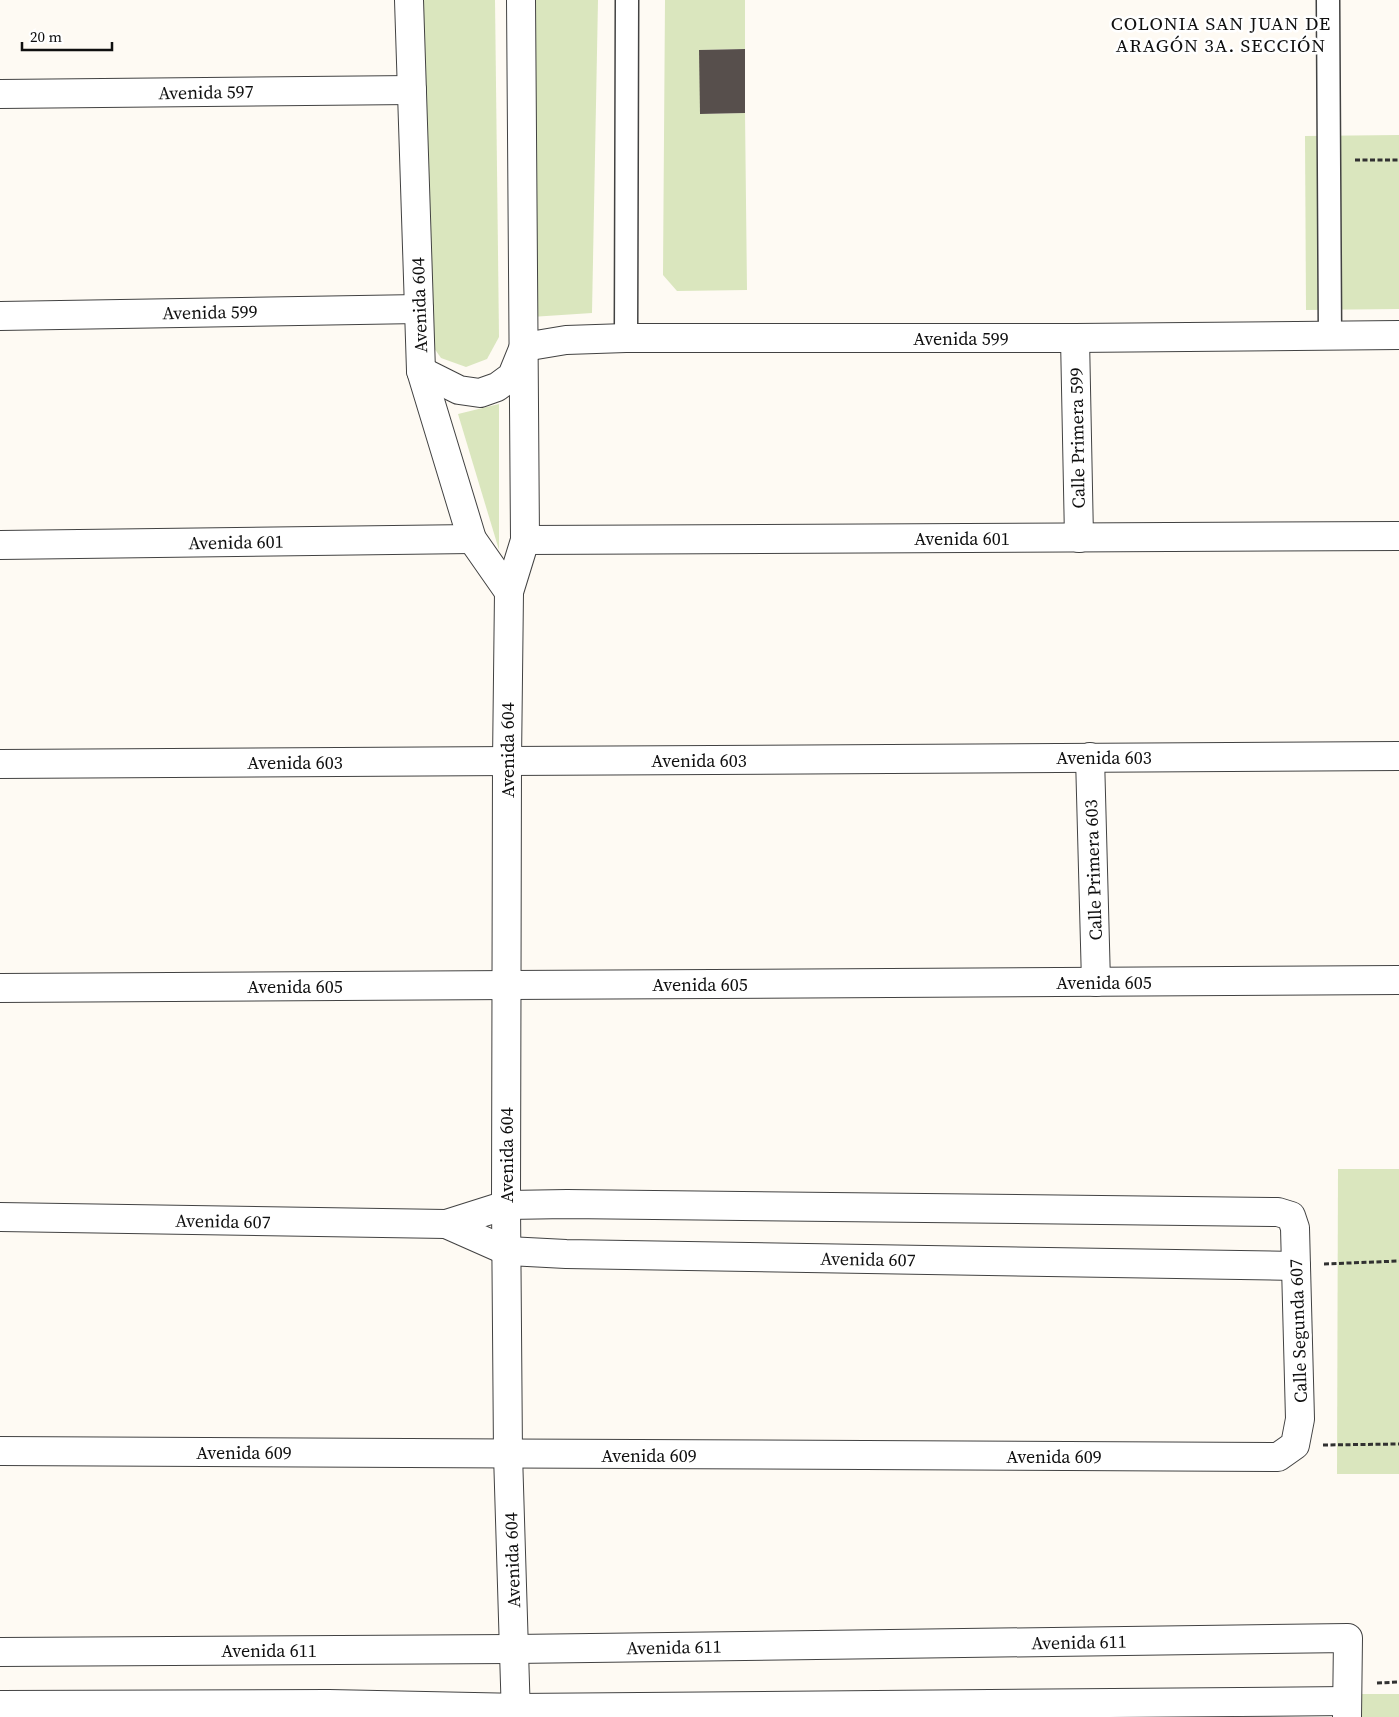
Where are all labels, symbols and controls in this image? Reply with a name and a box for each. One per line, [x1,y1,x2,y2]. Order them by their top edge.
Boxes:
district label: COLONIA SAN JUAN DE ARAGÓN 3A. SECCIÓN [1111,10,1331,58]
scale bar [22,20,112,52]
text: 20 m [30,26,62,47]
street label: Avenida 597 [158,79,254,105]
street label: Avenida 604 [405,257,433,353]
street label: Avenida 599 [162,299,258,325]
street label: Avenida 599 [913,326,1009,351]
street label: Calle Primera 599 [1063,367,1091,509]
street label: Avenida 601 [914,526,1010,551]
street label: Avenida 601 [188,529,284,555]
street label: Avenida 604 [495,702,520,798]
street label: Avenida 603 [1056,745,1152,770]
street label: Avenida 603 [651,748,747,773]
street label: Avenida 603 [247,750,343,775]
street label: Calle Primera 603 [1078,799,1108,941]
street label: Avenida 605 [1056,970,1152,995]
street label: Avenida 605 [652,972,748,997]
street label: Avenida 605 [247,974,343,999]
street label: Avenida 604 [494,1107,519,1203]
street label: Avenida 607 [175,1208,271,1234]
street label: Avenida 607 [820,1246,916,1272]
street label: Calle Segunda 607 [1283,1259,1313,1403]
street label: Avenida 609 [196,1440,292,1465]
street label: Avenida 609 [601,1443,697,1468]
street label: Avenida 609 [1006,1444,1102,1469]
street label: Avenida 604 [498,1512,526,1608]
street label: Avenida 611 [1031,1629,1127,1655]
street label: Avenida 611 [626,1634,722,1660]
street label: Avenida 611 [221,1638,317,1663]

